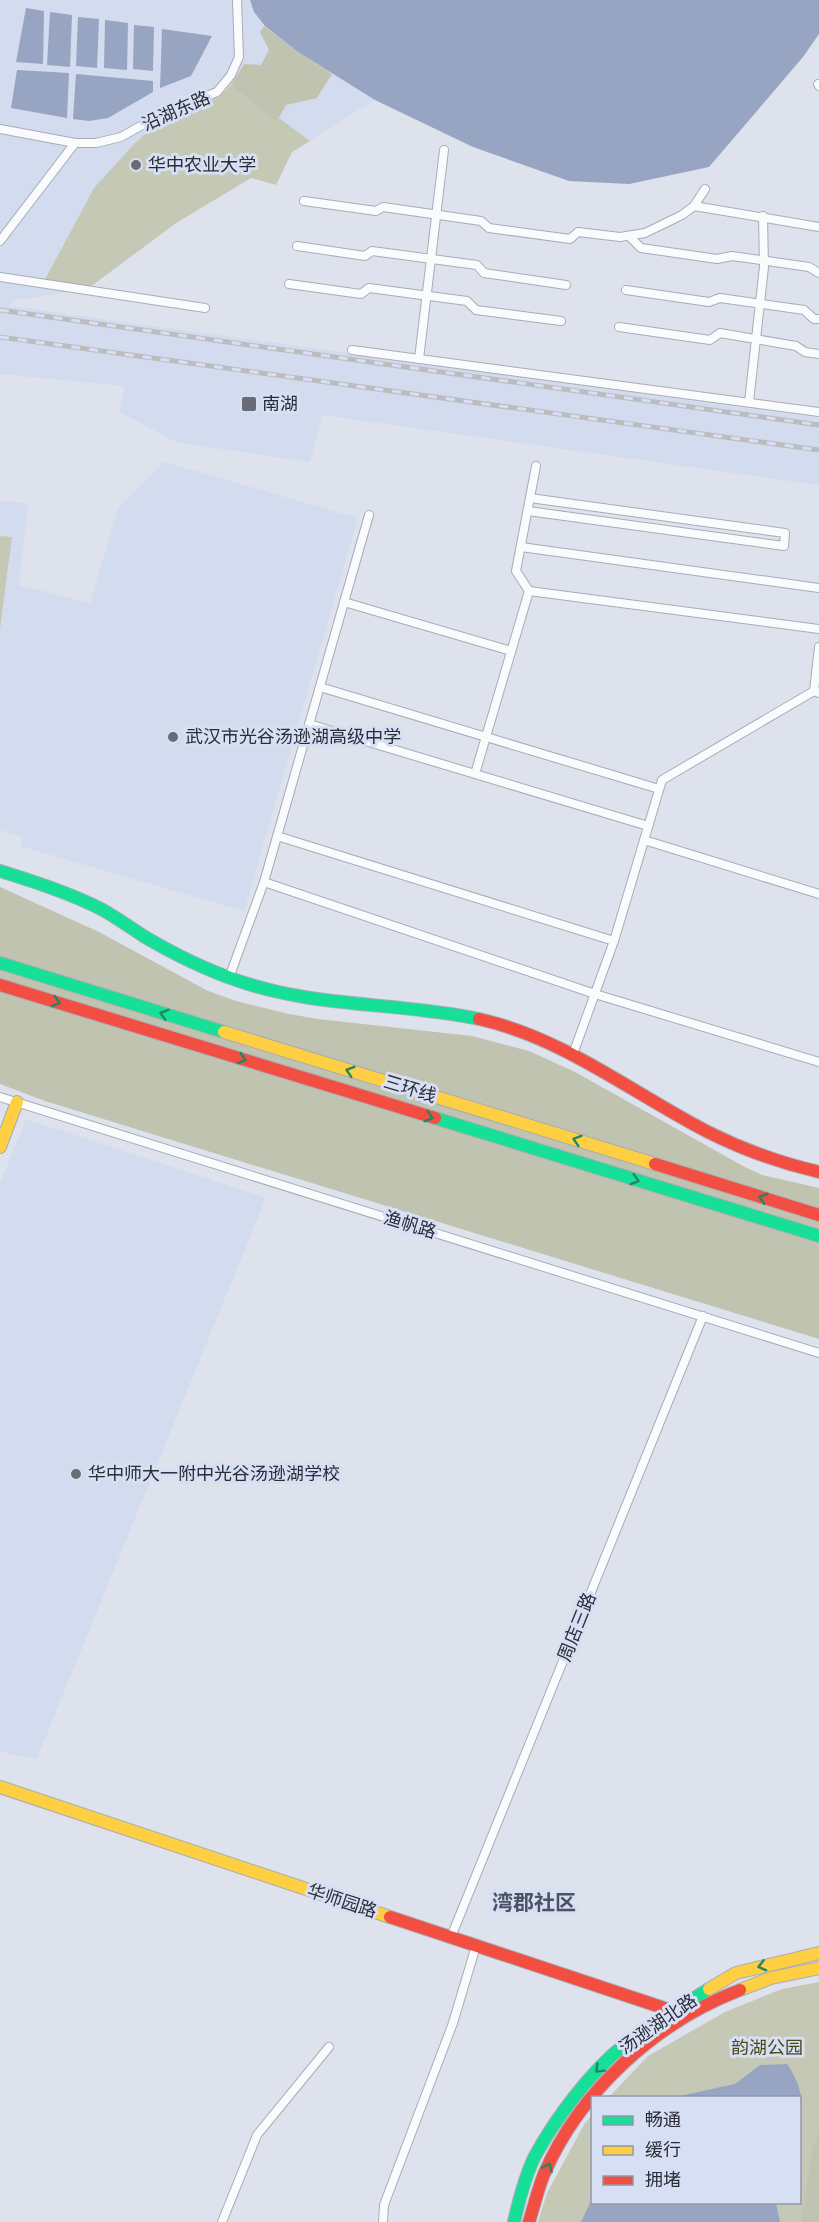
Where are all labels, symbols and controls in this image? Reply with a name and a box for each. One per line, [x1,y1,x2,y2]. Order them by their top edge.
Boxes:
street label: 沿湖东路 [139,86,213,136]
place label: 华中农业大学 [148,154,256,176]
marker: 华中农业大学 [129,158,143,172]
place label: 南湖 [262,393,298,415]
marker: 南湖 [240,395,258,413]
place label: 武汉市光谷汤逊湖高级中学 [185,726,401,748]
marker: 武汉市光谷汤逊湖高级中学 [166,730,180,744]
one-way arrow [50,995,61,1007]
one-way arrow [159,1008,170,1021]
one-way arrow [236,1052,247,1065]
one-way arrow [345,1066,356,1078]
street label: 三环线 [381,1071,439,1107]
one-way arrow [423,1110,434,1122]
one-way arrow [572,1135,583,1148]
one-way arrow [629,1173,640,1185]
one-way arrow [758,1193,769,1205]
street label: 渔帆路 [381,1207,439,1243]
place label: 华中师大一附中光谷汤逊湖学校 [88,1463,340,1485]
marker: 华中师大一附中光谷汤逊湖学校 [69,1467,83,1481]
street label: 周店三路 [553,1590,601,1664]
street label: 华师园路 [304,1879,380,1923]
district label: 湾郡社区 [492,1890,576,1916]
one-way arrow [757,1959,767,1972]
street label: 汤逊湖北路 [615,1989,701,2059]
park label: 韵湖公园 [731,2037,803,2059]
one-way arrow [596,2062,607,2073]
legend [591,2096,801,2204]
text: 畅通 [645,2109,681,2131]
text: 缓行 [645,2139,681,2161]
one-way arrow [541,2162,553,2173]
text: 拥堵 [645,2169,681,2191]

